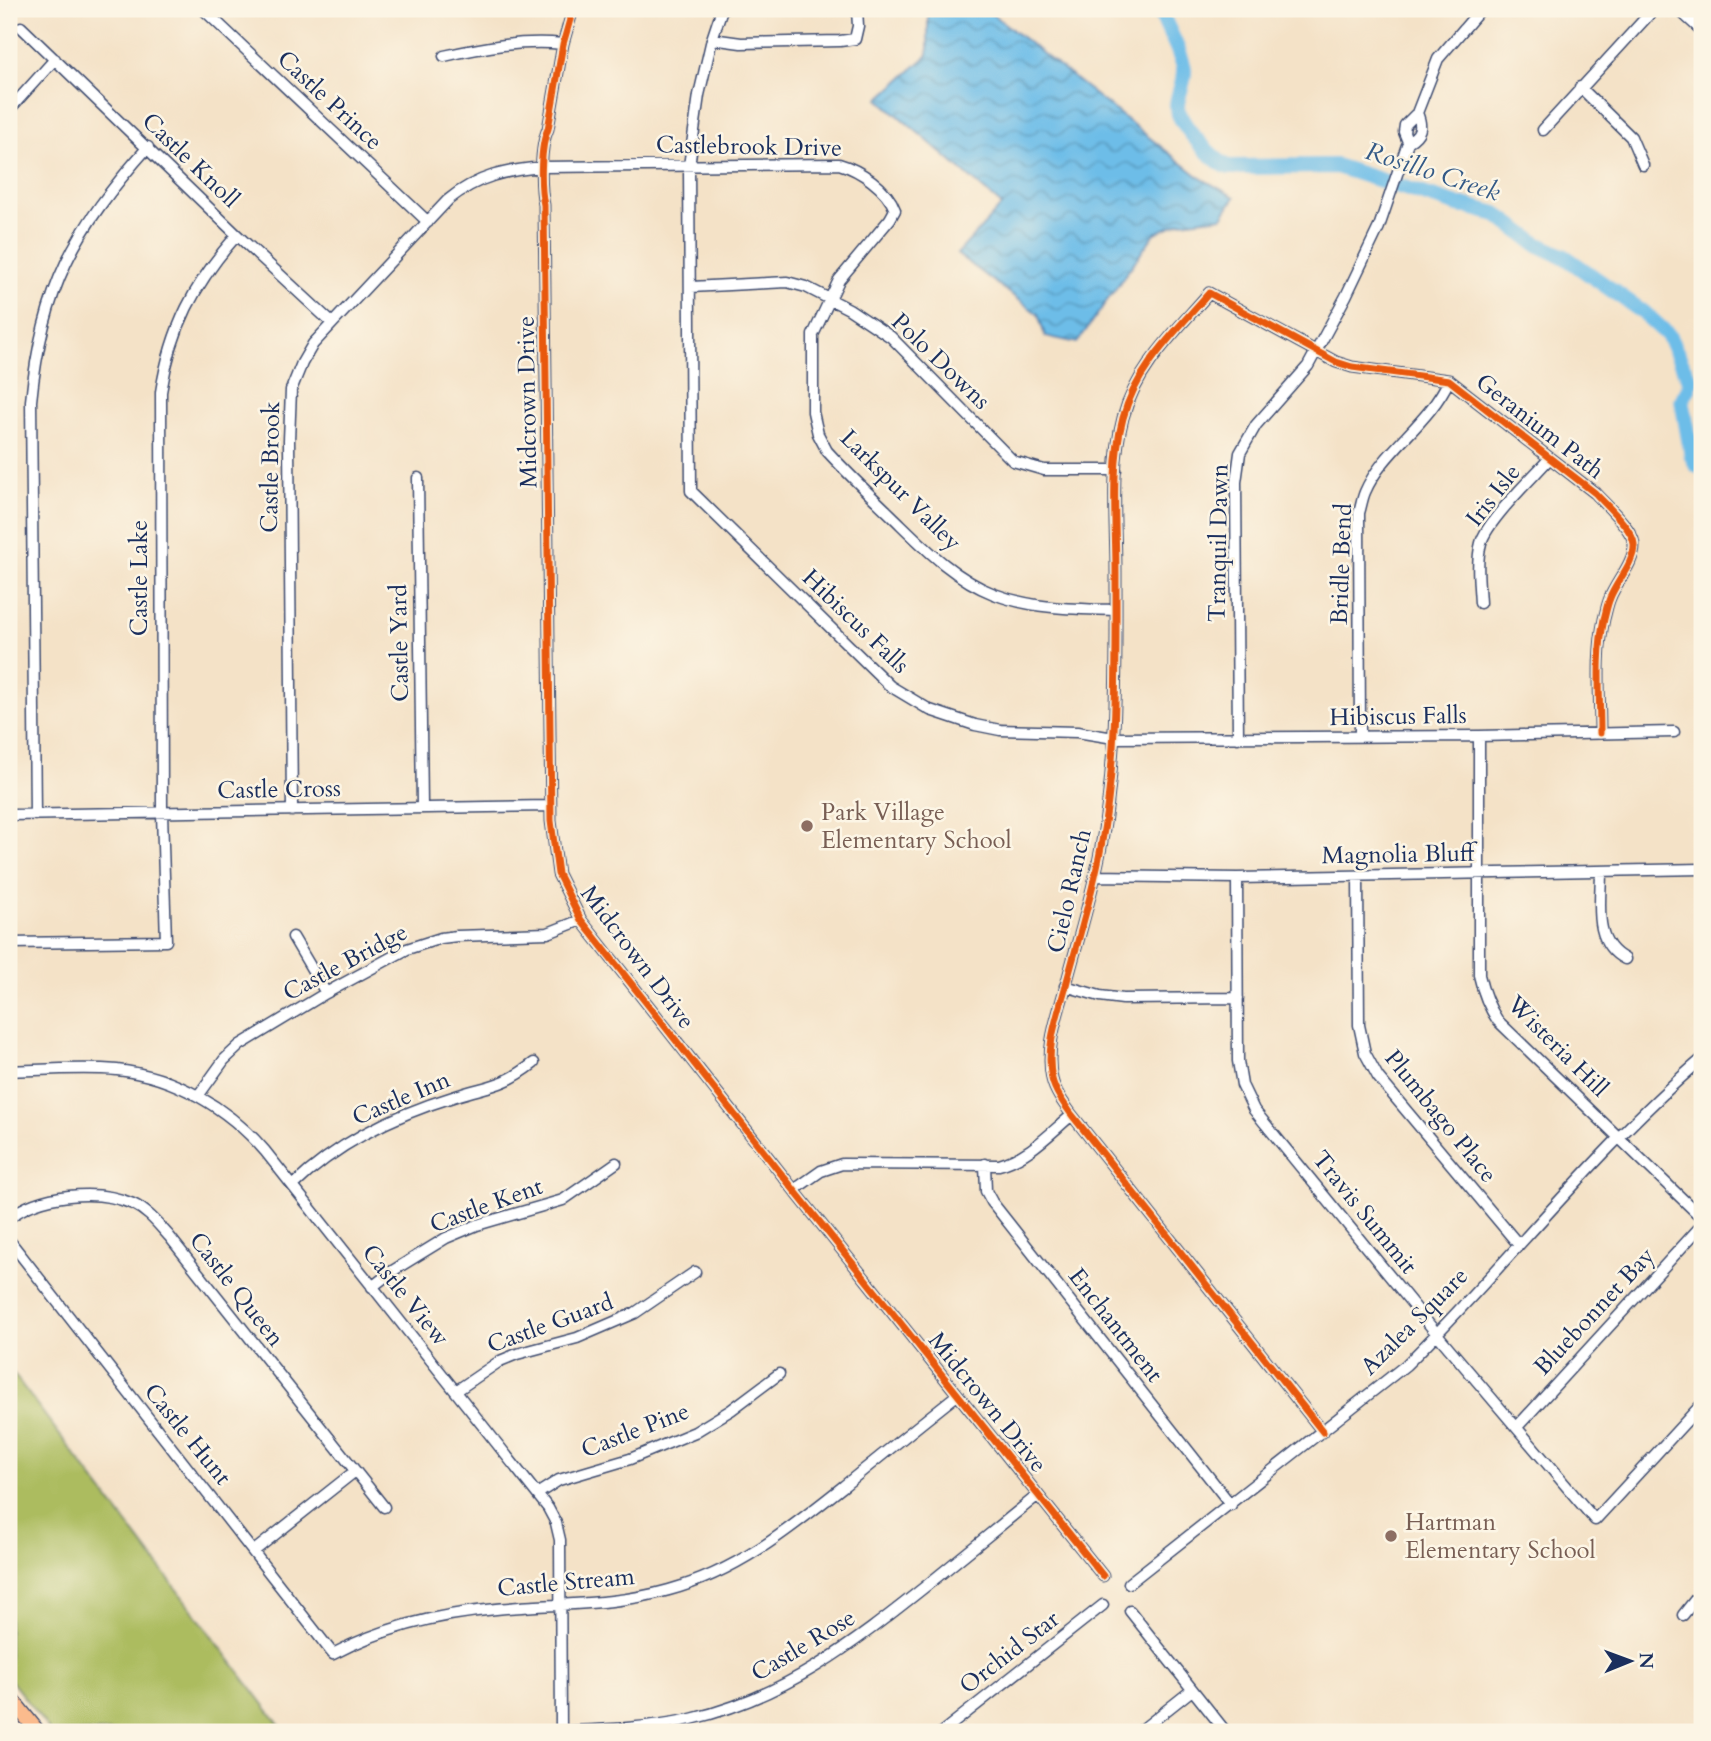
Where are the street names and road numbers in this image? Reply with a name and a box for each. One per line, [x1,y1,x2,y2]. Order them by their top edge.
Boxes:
street label: Castle Prince [270,43,390,158]
street label: Castle Knoll [134,105,247,215]
street label: Castlebrook Drive [656,128,842,165]
street label: Polo Downs [884,306,997,417]
street label: Midcrown Drive [510,316,545,488]
street label: Geranium Path [1469,366,1611,487]
street label: Castle Brook [253,401,288,533]
street label: Larkspur Valley [833,422,969,559]
street label: Iris Isle [1458,457,1528,534]
street label: Tranquil Dawn [1201,463,1236,623]
street label: Bridle Bend [1323,502,1360,625]
street label: Castle Lake [123,520,156,636]
street label: Hibiscus Falls [795,562,917,681]
street label: Castle Yard [382,584,417,702]
street label: Hibiscus Falls [1329,699,1467,734]
street label: Castle Cross [217,772,341,807]
street label: Cielo Ranch [1039,826,1100,956]
street label: Magnolia Bluff [1321,837,1478,872]
street label: Midcrown Drive [573,879,703,1036]
street label: Castle Bridge [277,916,413,1009]
street label: Wisteria Hill [1499,988,1616,1104]
street label: Plumbago Place [1377,1043,1505,1190]
street label: Castle Inn [347,1063,455,1134]
street label: Travis Summit [1305,1144,1425,1281]
street label: Castle Kent [425,1170,548,1241]
street label: Castle Queen [181,1225,292,1354]
street label: Castle View [354,1237,457,1353]
street label: Bluebonnet Bay [1526,1240,1663,1383]
street label: Azalea Square [1353,1260,1476,1383]
street label: Enchantment [1061,1261,1171,1390]
street label: Castle Guard [483,1285,618,1362]
street label: Midcrown Drive [921,1325,1055,1480]
street label: Castle Hunt [136,1376,239,1493]
street label: Castle Pine [576,1395,694,1466]
street label: Castle Stream [496,1560,637,1605]
street label: Castle Rose [745,1601,862,1690]
street label: Orchid Star [953,1603,1066,1702]

